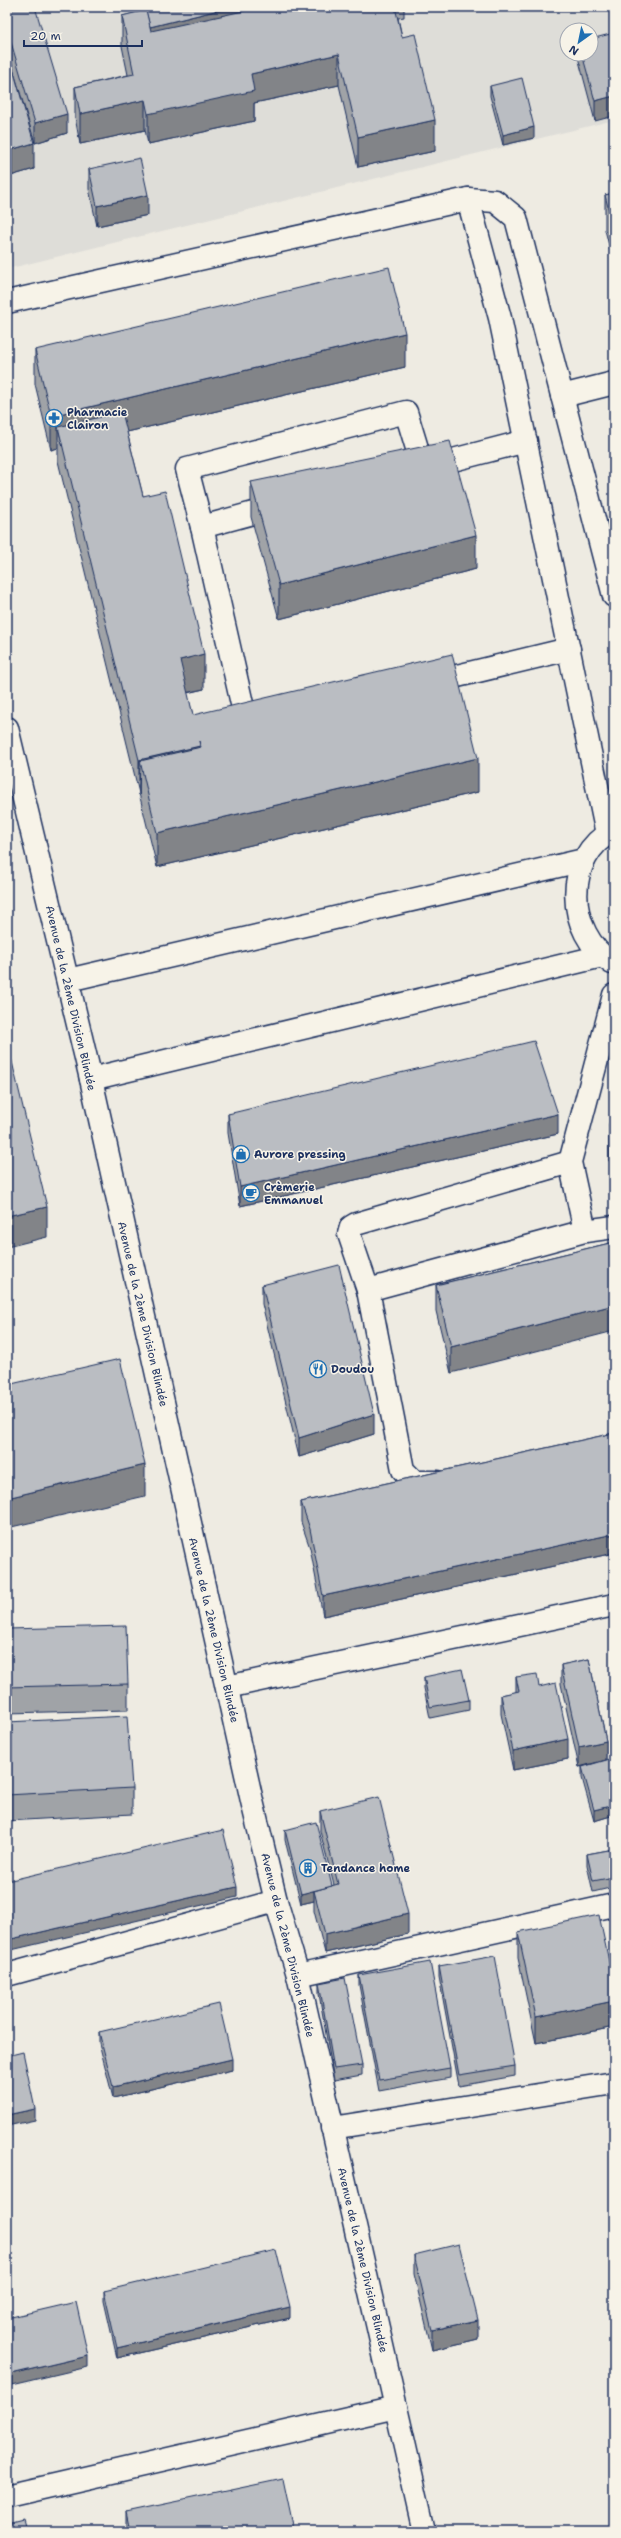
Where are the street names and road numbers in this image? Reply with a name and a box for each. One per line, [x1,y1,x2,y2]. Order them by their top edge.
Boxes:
street label: Avenue de la 2ème Division Blindée [42,904,99,1092]
street label: Avenue de la 2ème Division Blindée [114,1220,171,1408]
street label: Avenue de la 2ème Division Blindée [185,1536,242,1724]
street label: Avenue de la 2ème Division Blindée [257,1851,318,2039]
street label: Avenue de la 2ème Division Blindée [334,2166,391,2354]

